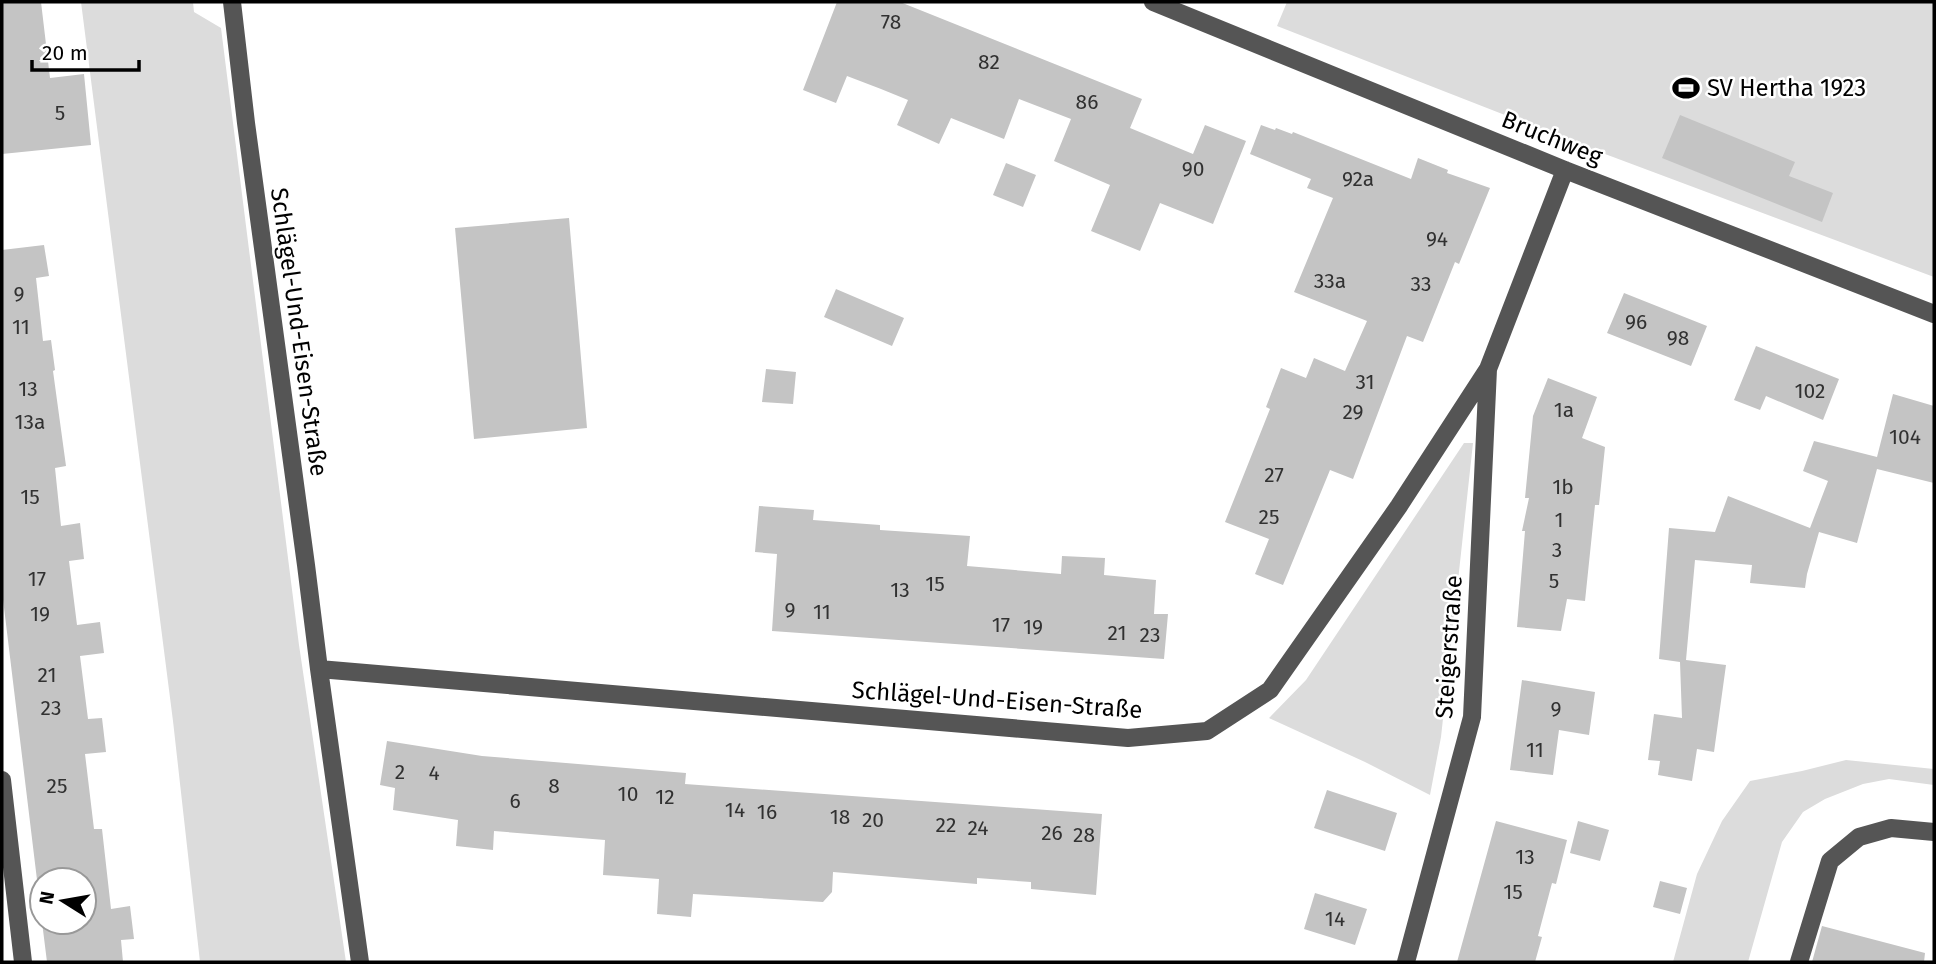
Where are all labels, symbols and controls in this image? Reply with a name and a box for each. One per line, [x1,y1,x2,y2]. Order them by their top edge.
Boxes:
house number: 78 [881,9,901,35]
scale bar [32,28,138,72]
text: 20 m [42,40,88,66]
house number: 82 [978,49,1000,75]
sports icon: SV Hertha 1923 [1671,73,1701,103]
place label: SV Hertha 1923 [1707,74,1866,102]
house number: 86 [1076,89,1098,115]
house number: 5 [55,100,65,126]
street label: Bruchweg [1498,105,1607,171]
house number: 90 [1182,156,1204,182]
house number: 92a [1342,166,1374,192]
street label: Schlägel-Und-Eisen-Straße [265,186,333,478]
house number: 94 [1426,226,1448,252]
house number: 33a [1314,268,1346,294]
house number: 33 [1411,271,1431,297]
house number: 9 [13,281,25,307]
house number: 96 [1625,309,1647,335]
house number: 11 [12,314,30,340]
house number: 98 [1667,325,1689,351]
house number: 31 [1355,369,1375,395]
house number: 13 [18,376,38,402]
house number: 102 [1795,378,1825,404]
house number: 1a [1554,397,1574,423]
house number: 29 [1342,399,1364,425]
house number: 13a [15,409,46,435]
house number: 104 [1889,424,1921,450]
house number: 27 [1264,462,1284,488]
house number: 1b [1552,474,1574,500]
house number: 15 [20,484,40,510]
house number: 25 [1259,504,1279,530]
house number: 1 [1554,507,1564,533]
house number: 3 [1552,537,1562,563]
house number: 17 [28,566,46,592]
house number: 5 [1549,568,1559,594]
house number: 15 [925,571,945,597]
street label: Steigerstraße [1430,574,1468,720]
house number: 13 [890,577,910,603]
house number: 9 [784,597,796,623]
house number: 11 [813,599,831,625]
house number: 19 [30,601,50,627]
house number: 17 [992,612,1010,638]
house number: 19 [1023,614,1043,640]
house number: 21 [1108,620,1126,646]
house number: 23 [1140,622,1160,648]
house number: 21 [38,662,56,688]
street label: Schlägel-Und-Eisen-Straße [851,676,1143,724]
house number: 23 [41,695,61,721]
house number: 9 [1550,696,1562,722]
house number: 11 [1526,737,1544,763]
house number: 2 [395,759,405,785]
house number: 4 [428,760,440,786]
house number: 25 [47,773,67,799]
house number: 8 [548,773,560,799]
house number: 10 [618,781,638,807]
house number: 12 [655,784,675,810]
house number: 6 [509,788,521,814]
house number: 14 [725,797,745,823]
house number: 16 [757,799,777,825]
house number: 18 [830,804,850,830]
house number: 20 [862,807,884,833]
house number: 22 [936,812,956,838]
house number: 24 [968,815,989,841]
house number: 26 [1041,820,1063,846]
house number: 28 [1073,822,1095,848]
house number: 13 [1515,844,1535,870]
north arrow [28,866,98,936]
house number: 15 [1503,879,1523,905]
text: N [34,889,59,906]
house number: 14 [1325,906,1345,932]

